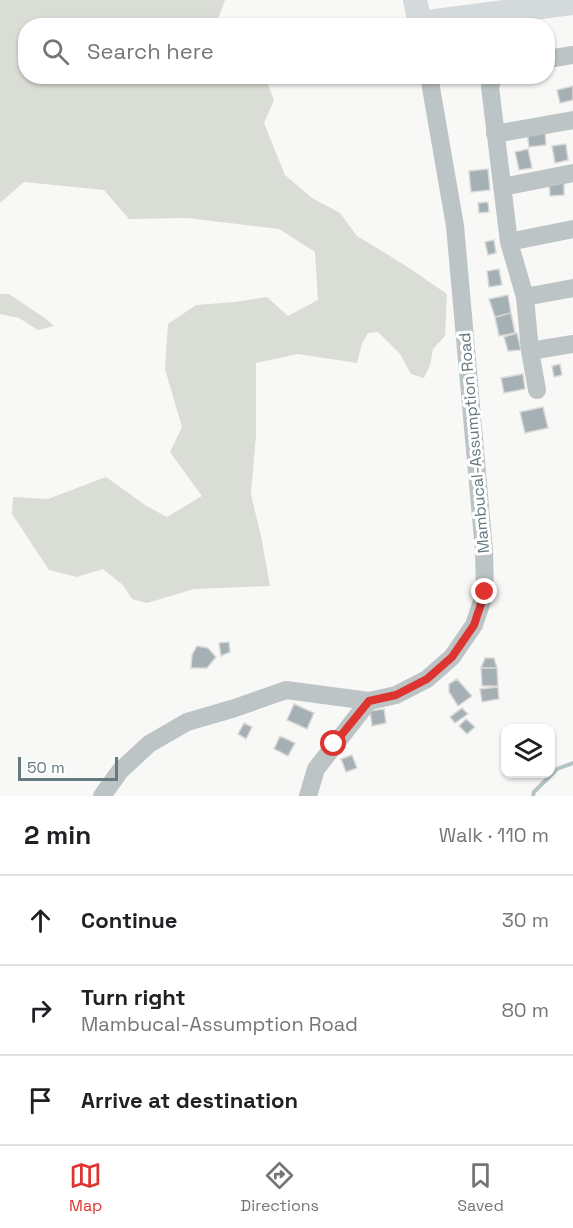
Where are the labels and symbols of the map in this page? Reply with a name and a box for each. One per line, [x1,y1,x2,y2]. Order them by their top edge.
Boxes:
street label: Mambucal-Assumption Road [454,332,494,554]
route end [471,578,497,604]
route start [320,730,346,756]
scale bar [18,754,118,782]

